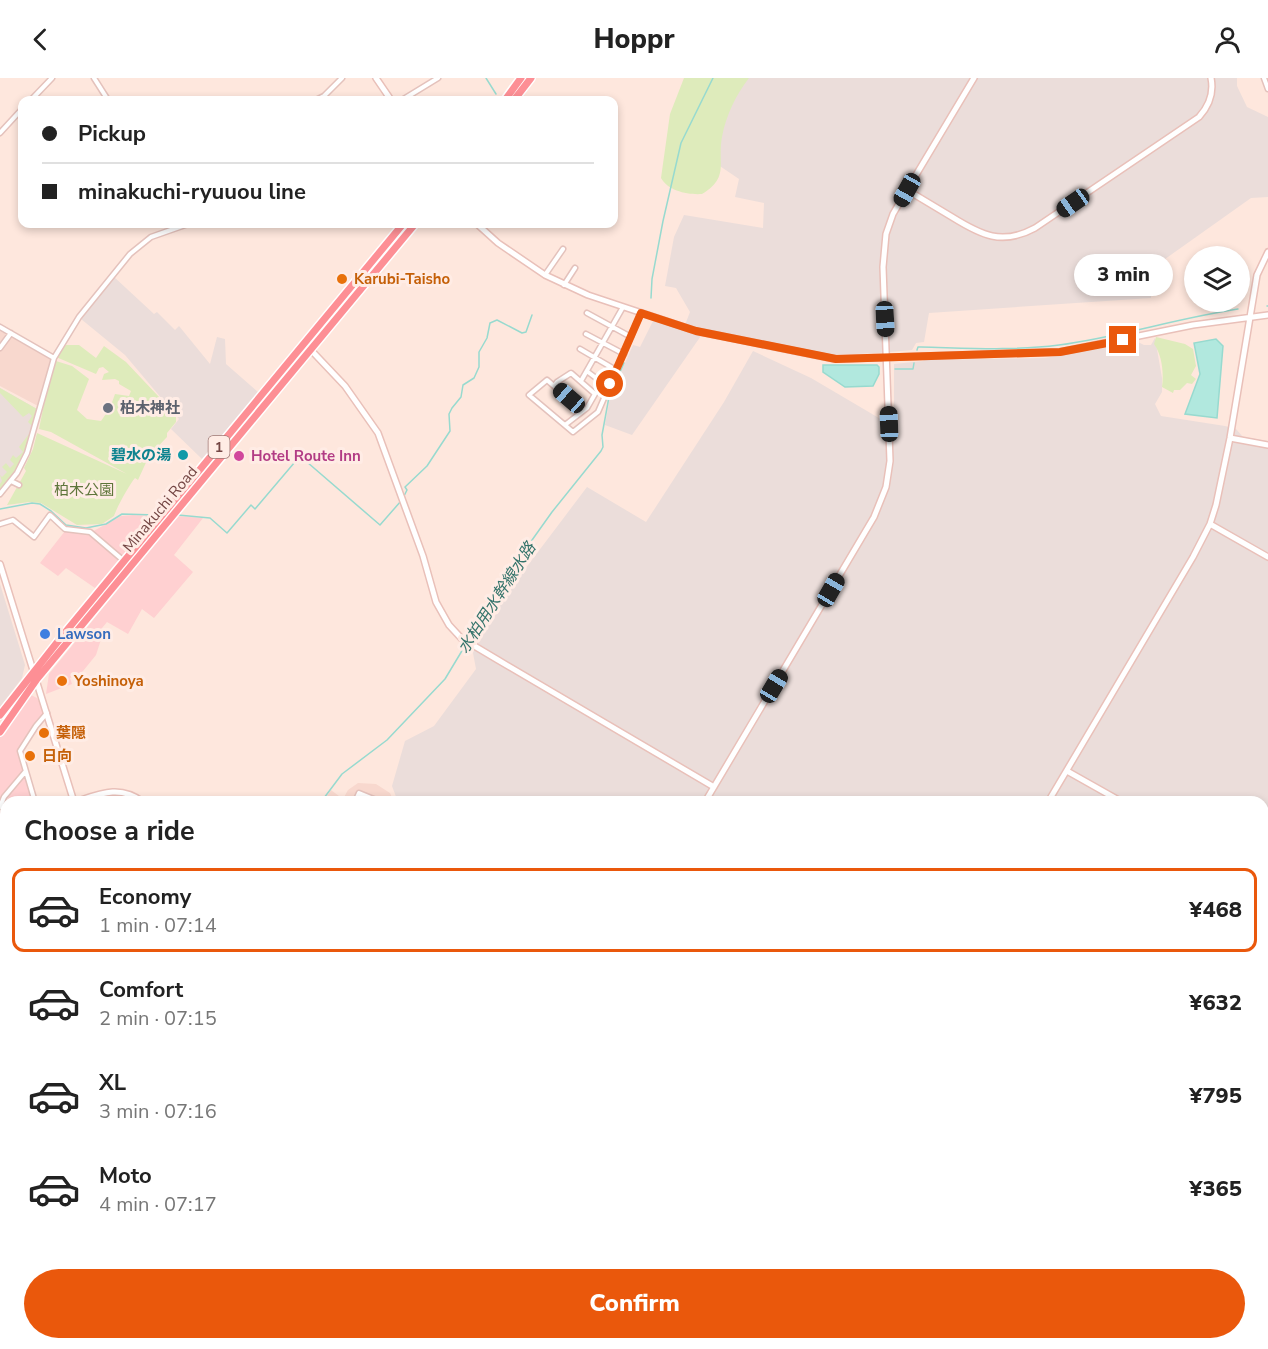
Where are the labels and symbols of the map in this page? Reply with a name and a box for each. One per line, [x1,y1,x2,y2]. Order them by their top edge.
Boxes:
car [890,170,924,210]
car [1053,185,1093,221]
callout: 3 min [1074,253,1172,295]
place label: Karubi-Taisho [354,269,451,289]
marker: Karubi-Taisho [335,272,349,286]
car [875,301,895,337]
route end [1109,326,1136,353]
route start [596,370,623,397]
car [550,379,588,417]
place label: 柏木神社 [120,398,180,418]
marker: 柏木神社 [101,401,115,415]
car [879,406,899,442]
road number: 1 [208,436,230,458]
place label: 碧水の湯 [111,445,171,465]
place label: Hotel Route Inn [251,446,361,466]
marker: 碧水の湯 [176,448,190,462]
marker: Hotel Route Inn [232,449,246,463]
street label: Minakuchi Road [118,462,202,556]
park label: 柏木公園 [54,480,114,500]
water label: 水柏用水幹線水路 [453,537,542,658]
car [814,570,848,610]
place label: Lawson [57,624,111,644]
marker: Lawson [38,627,52,641]
car [757,666,791,706]
place label: Yoshinoya [73,671,144,691]
marker: Yoshinoya [55,674,69,688]
place label: 葉隠 [56,723,86,743]
marker: 葉隠 [37,726,51,740]
place label: 日向 [42,746,72,766]
marker: 日向 [23,749,37,763]

